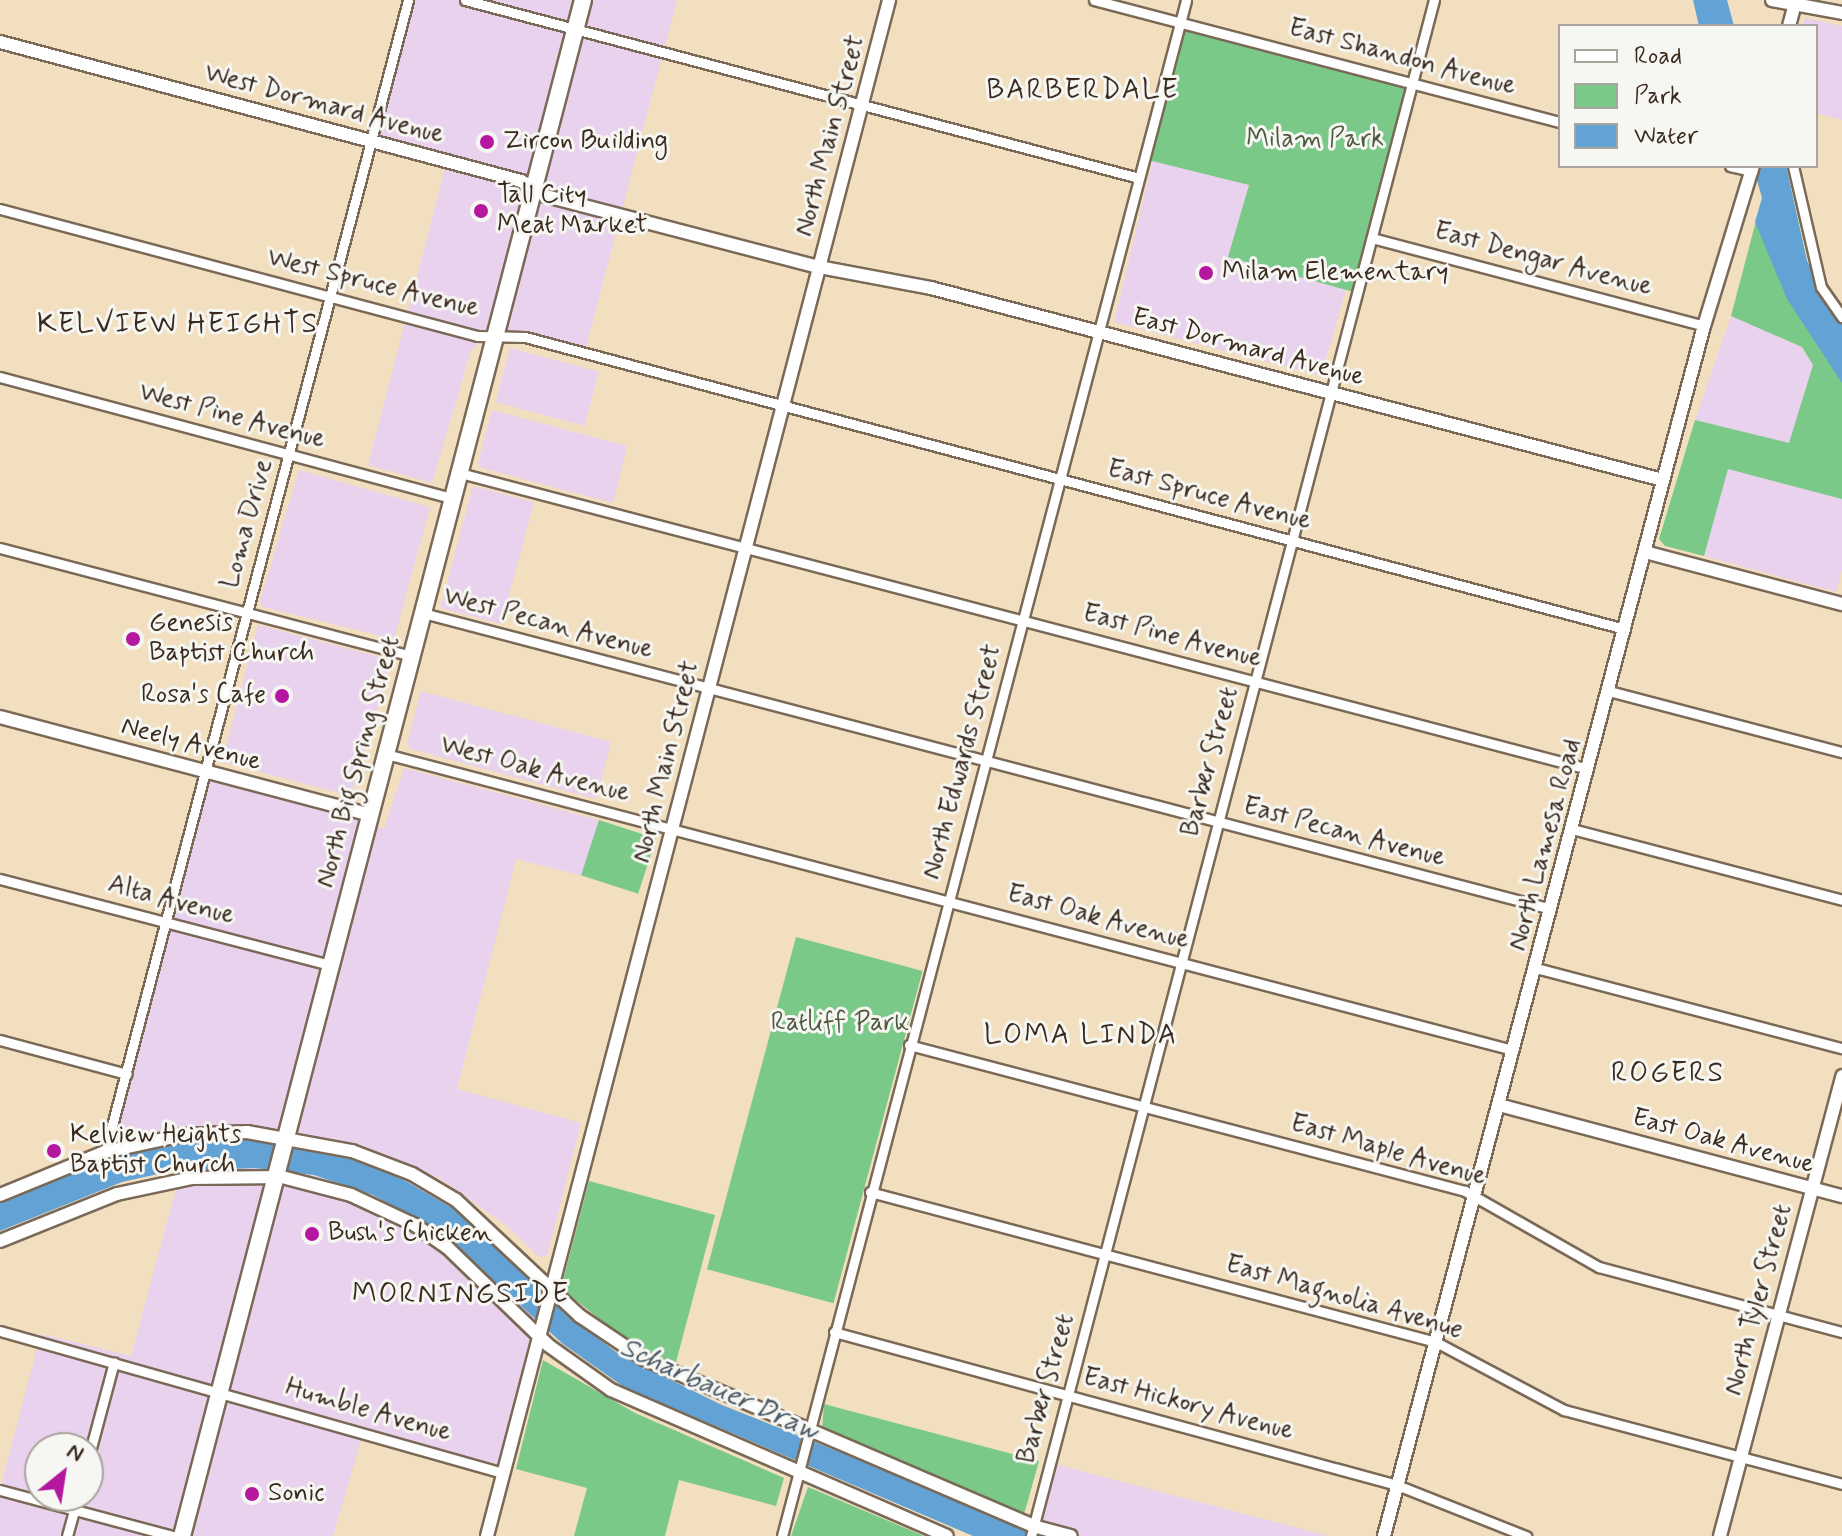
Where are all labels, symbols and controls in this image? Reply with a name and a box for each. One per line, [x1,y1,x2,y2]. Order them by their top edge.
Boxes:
street label: East Shandon Avenue [1282,12,1522,104]
legend [1558,24,1818,168]
street label: North Main Street [789,33,873,239]
text: Road [1634,41,1682,72]
street label: West Dormard Avenue [198,57,450,153]
district label: BARBERDALE [985,74,1181,108]
text: Park [1634,81,1682,112]
text: Water [1634,121,1698,152]
park label: Milam Park [1248,124,1382,156]
place label: Zircon Building [503,126,666,158]
marker: Zircon Building [478,133,496,151]
place label: Tall City Meat Market [497,180,648,242]
marker: Tall City Meat Market [472,202,490,220]
street label: East Dengar Avenue [1432,216,1654,304]
street label: West Spruce Avenue [262,242,484,326]
place label: Milam Elementary [1222,257,1447,289]
marker: Milam Elementary [1197,264,1215,282]
street label: East Dormard Avenue [1125,301,1371,395]
district label: KELVIEW HEIGHTS [36,308,320,342]
street label: West Pine Avenue [133,377,331,457]
street label: East Spruce Avenue [1102,453,1316,539]
street label: Loma Drive [216,458,280,590]
street label: West Pecan Avenue [438,580,658,668]
street label: East Pine Avenue [1077,598,1267,676]
place label: Genesis Baptist Church [149,608,314,670]
marker: Genesis Baptist Church [124,630,142,648]
street label: North Big Spring Street [310,633,408,891]
street label: North Edwards Street [917,642,1009,882]
street label: North Main Street [627,658,707,866]
place label: Rosa's Cafe [136,680,266,712]
street label: Barber Street [1175,682,1247,842]
marker: Rosa's Cafe [273,687,291,705]
street label: Neely Avenue [115,711,267,779]
street label: West Oak Avenue [438,730,632,810]
street label: North Lamesa Road [1503,736,1589,954]
street label: East Pecan Avenue [1237,790,1451,876]
street label: Alta Avenue [102,869,240,933]
street label: East Oak Avenue [1005,879,1191,957]
park label: Ratliff Park [773,1008,907,1040]
district label: LOMA LINDA [983,1019,1179,1053]
district label: ROGERS [1608,1057,1728,1091]
street label: East Oak Avenue [1630,1103,1816,1181]
street label: East Maple Avenue [1285,1108,1491,1194]
place label: Kelview Heights Baptist Church [70,1120,244,1182]
marker: Kelview Heights Baptist Church [45,1142,63,1160]
street label: North Tyler Street [1718,1199,1800,1401]
place label: Bush's Chicken [328,1218,490,1250]
marker: Bush's Chicken [303,1225,321,1243]
street label: East Magnolia Avenue [1220,1249,1468,1347]
district label: MORNINGSIDE [355,1278,567,1312]
street label: Barber Street [1011,1309,1083,1469]
water label: Scharbauer Draw [614,1331,824,1449]
street label: East Hickory Avenue [1076,1361,1300,1449]
street label: Humble Avenue [279,1372,457,1450]
north arrow [24,1432,104,1512]
text: N [62,1437,88,1469]
place label: Sonic [268,1478,324,1510]
marker: Sonic [243,1485,261,1503]

